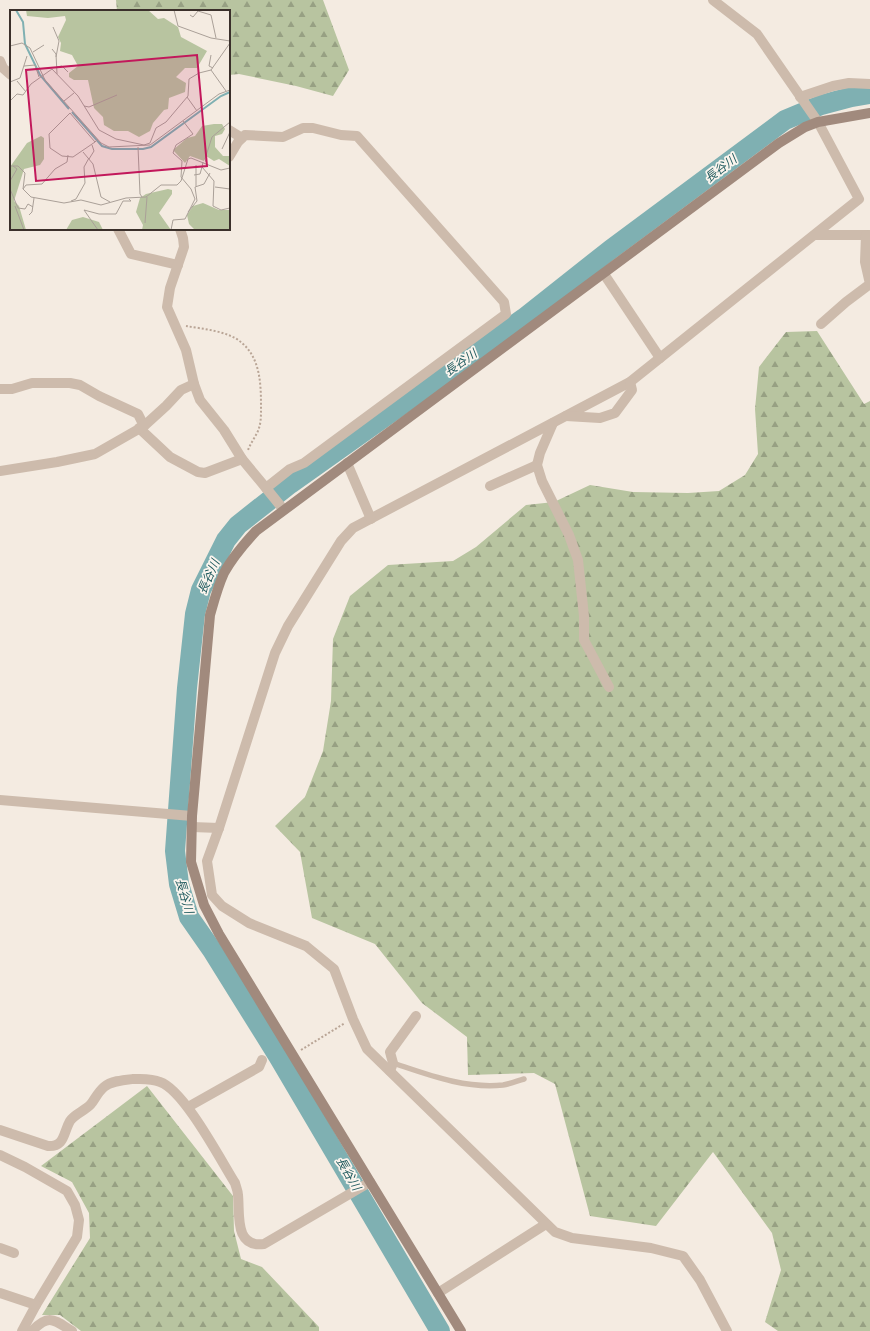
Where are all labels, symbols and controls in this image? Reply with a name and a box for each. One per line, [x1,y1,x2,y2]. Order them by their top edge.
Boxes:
inset map [10,10,230,230]
water label: 長谷川 [702,151,741,186]
water label: 長谷川 [442,345,482,379]
water label: 長谷川 [195,556,224,597]
water label: 長谷川 [172,877,197,917]
water label: 長谷川 [333,1155,364,1195]

